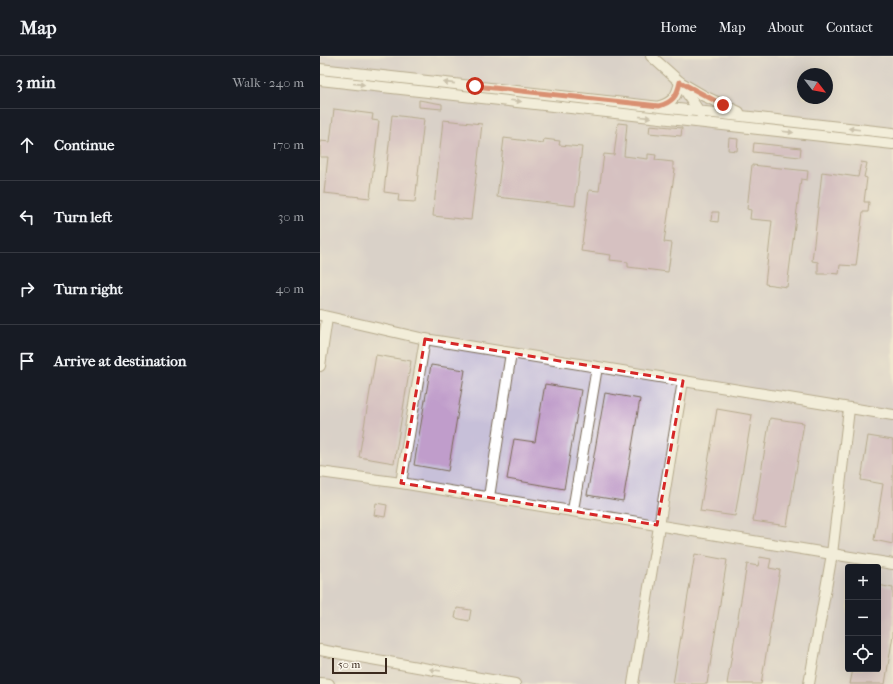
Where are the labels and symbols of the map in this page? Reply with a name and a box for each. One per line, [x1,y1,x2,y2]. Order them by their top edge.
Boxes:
north arrow [797,68,833,104]
route start [466,77,484,95]
one-way arrow [443,80,455,87]
one-way arrow [353,81,365,87]
route end [714,96,732,114]
one-way arrow [510,98,522,104]
one-way arrow [639,114,651,120]
one-way arrow [848,126,860,132]
one-way arrow [782,129,794,135]
scale bar [332,656,387,675]
one-way arrow [429,667,441,673]

